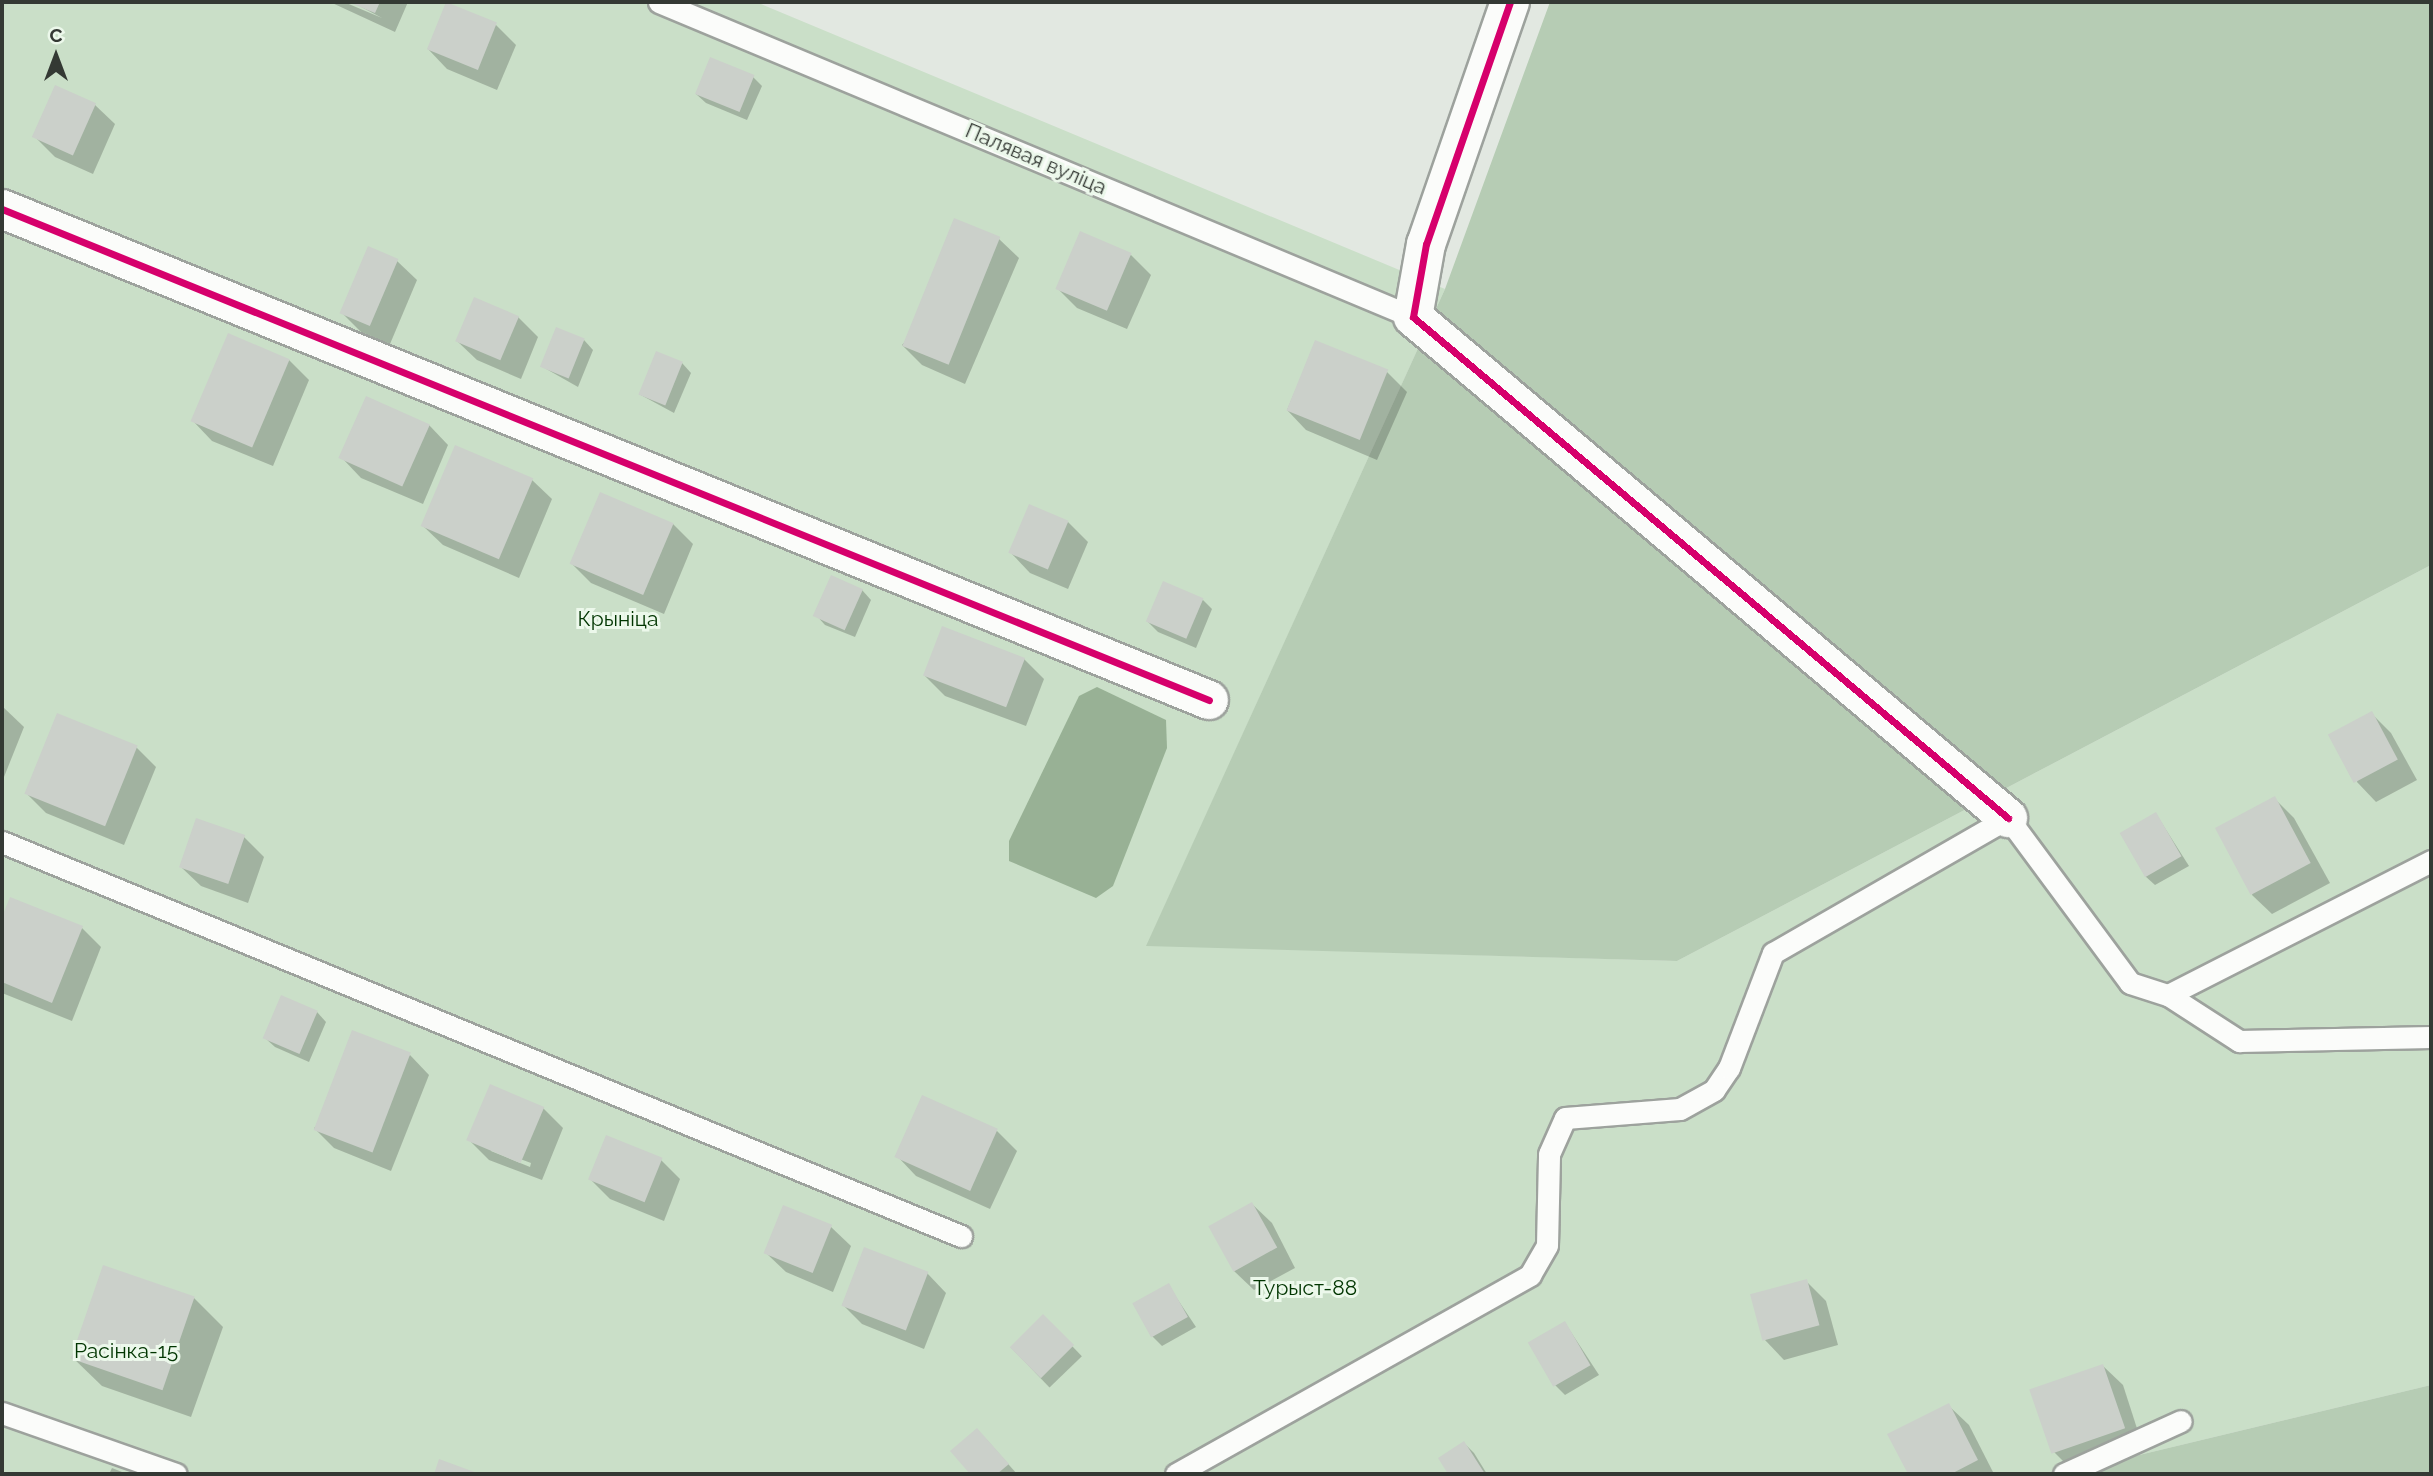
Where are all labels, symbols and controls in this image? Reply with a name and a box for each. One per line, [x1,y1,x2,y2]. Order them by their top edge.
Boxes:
north arrow [21,21,91,91]
text: С [49,24,63,46]
street label: Палявая вуліца [962,118,1110,200]
park label: Крыніца [578,606,658,632]
park label: Турыст-88 [1253,1275,1357,1301]
park label: Расінка-15 [74,1338,178,1364]

